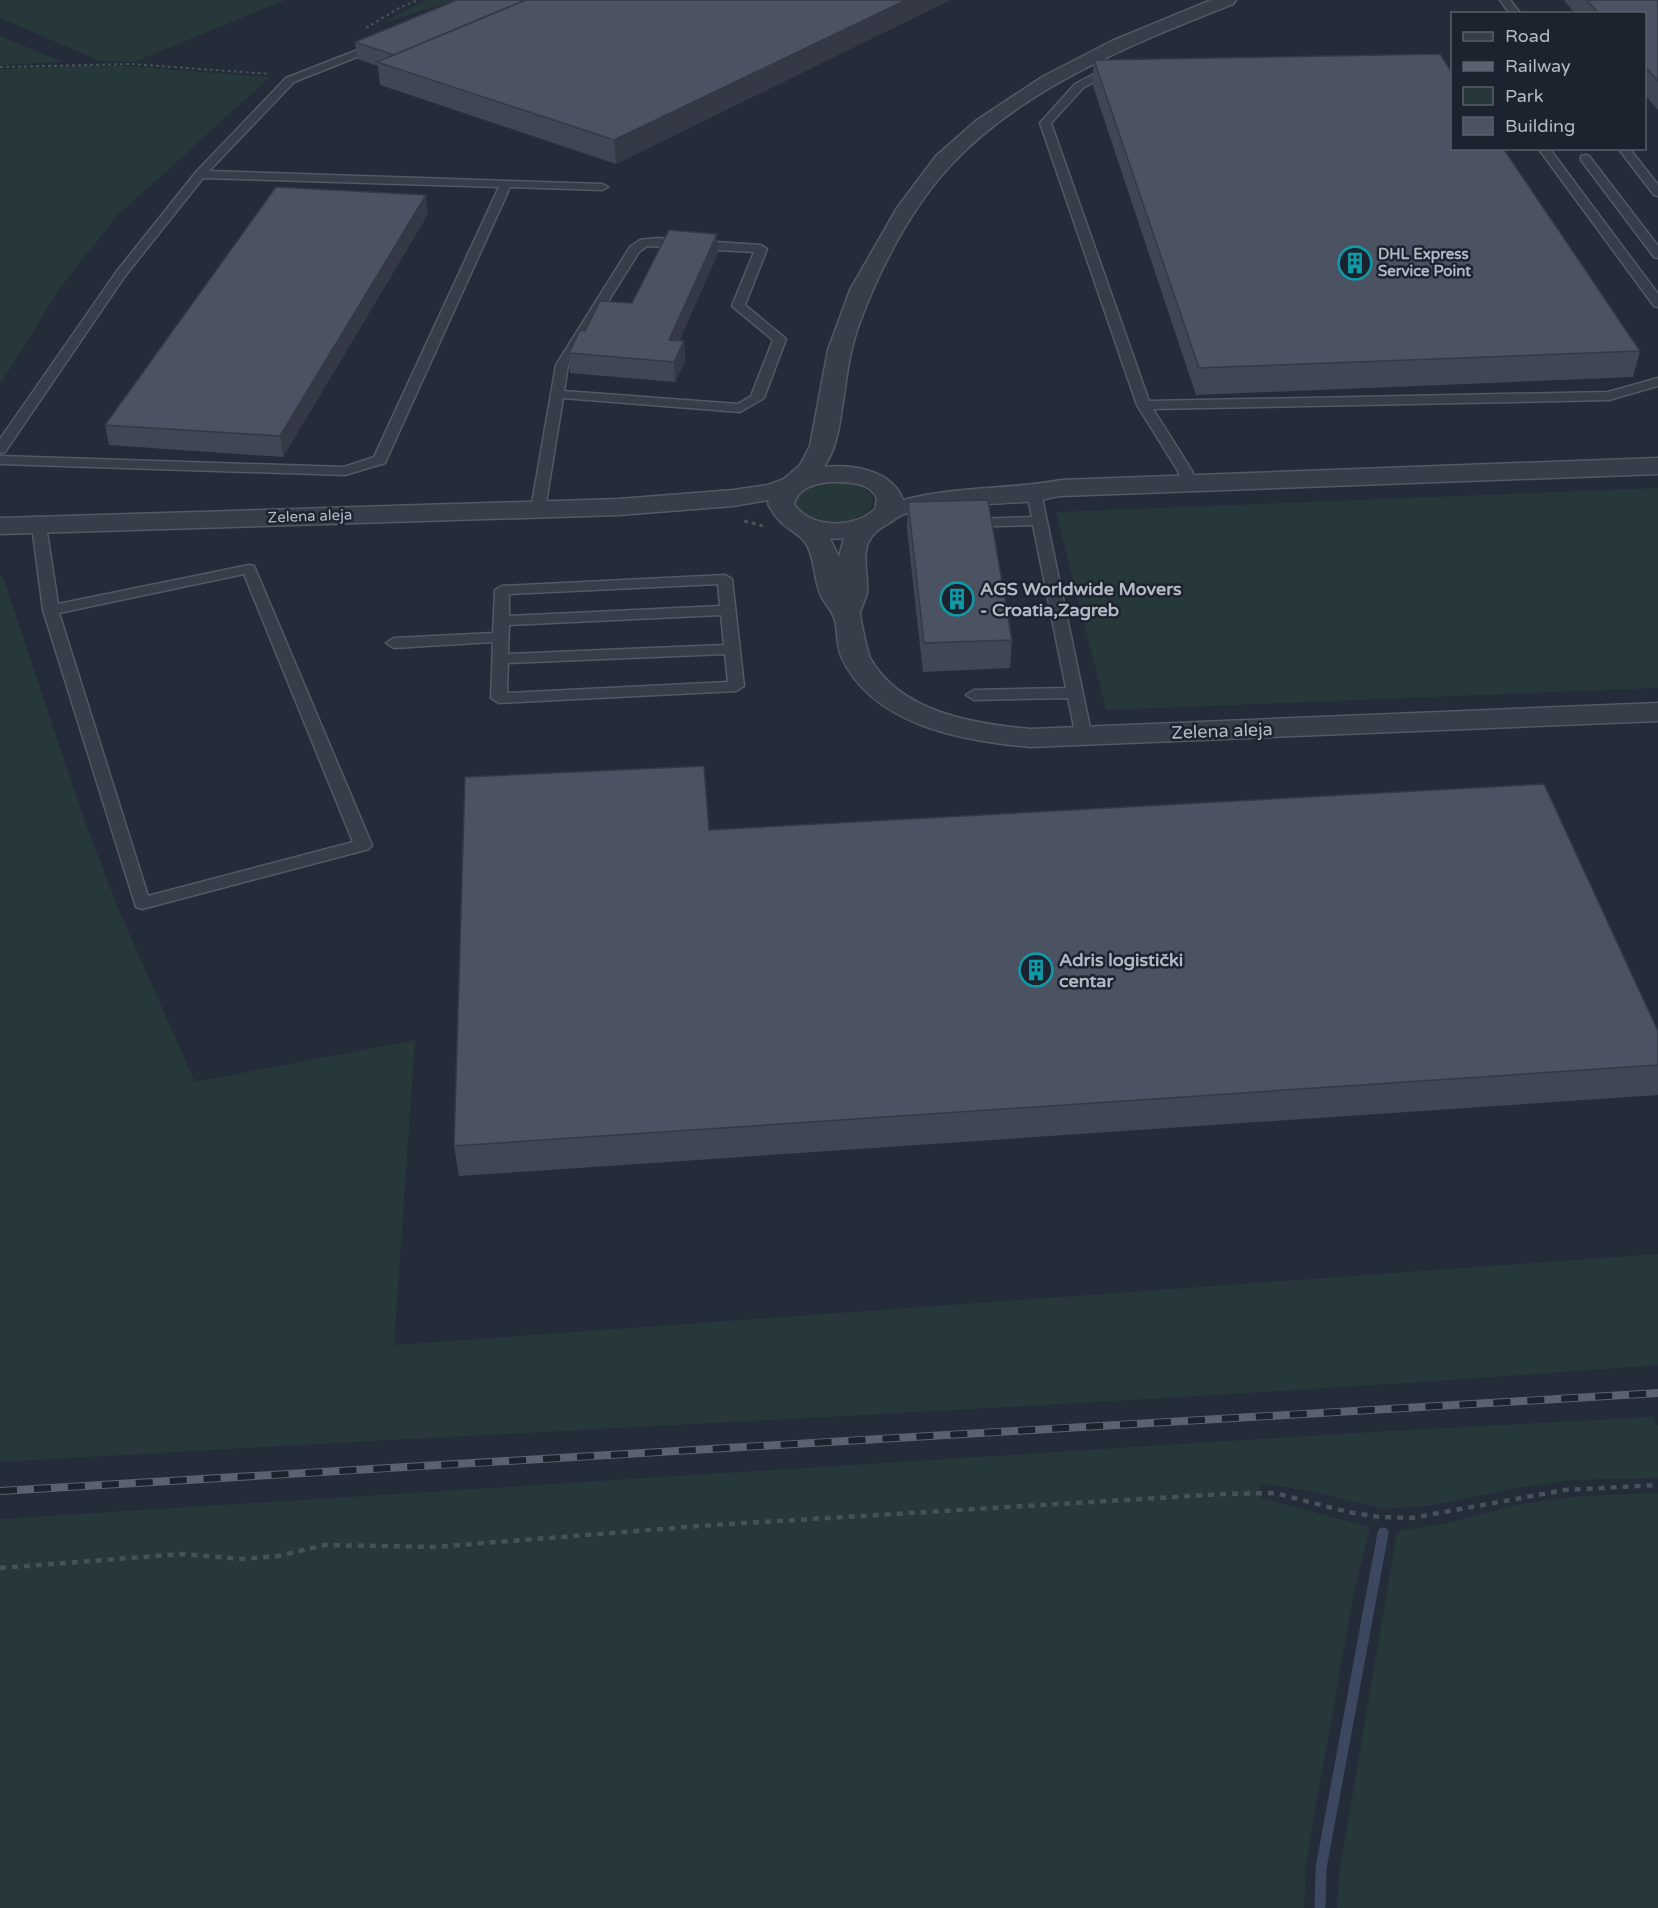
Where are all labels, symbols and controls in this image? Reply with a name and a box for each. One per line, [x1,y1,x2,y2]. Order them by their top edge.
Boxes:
legend [1451,12,1646,150]
text: Road [1505,25,1550,47]
text: Railway [1505,55,1571,77]
text: Park [1505,85,1544,107]
text: Building [1505,115,1575,137]
building icon: DHL Express Service Point [1337,245,1373,281]
place label: DHL Express Service Point [1378,245,1471,280]
street label: Zelena aleja [267,506,353,526]
place label: AGS Worldwide Movers - Croatia,Zagreb [980,578,1182,621]
building icon: AGS Worldwide Movers - Croatia,Zagreb [939,581,975,617]
street label: Zelena aleja [1171,718,1273,744]
place label: Adris logistički centar [1059,949,1183,992]
building icon: Adris logistički centar [1018,952,1054,988]

